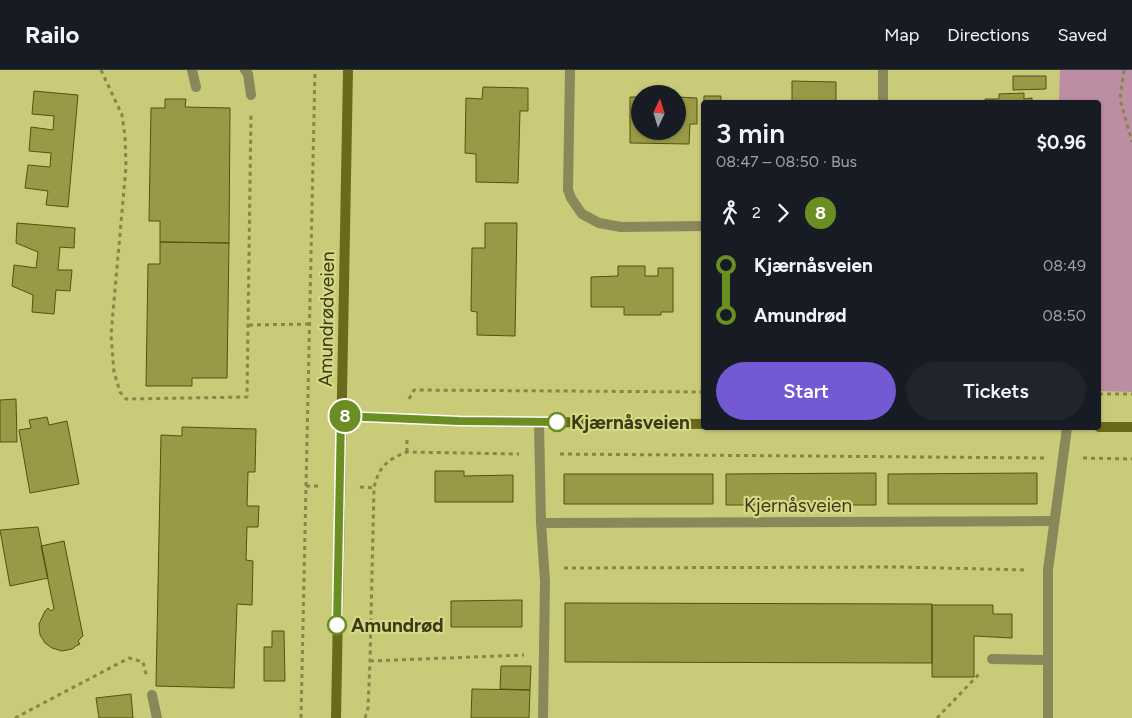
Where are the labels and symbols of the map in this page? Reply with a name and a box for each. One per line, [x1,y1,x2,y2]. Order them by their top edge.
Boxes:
north arrow [631,85,686,140]
street label: Amundrødveien [314,251,339,387]
line badge: 8 [329,400,361,432]
place label: Kjærnåsveien [571,411,690,434]
marker: Kjærnåsveien [547,412,567,432]
street label: Kjernåsveien [744,494,852,517]
place label: Amundrød [351,614,444,637]
marker: Amundrød [327,615,347,635]

